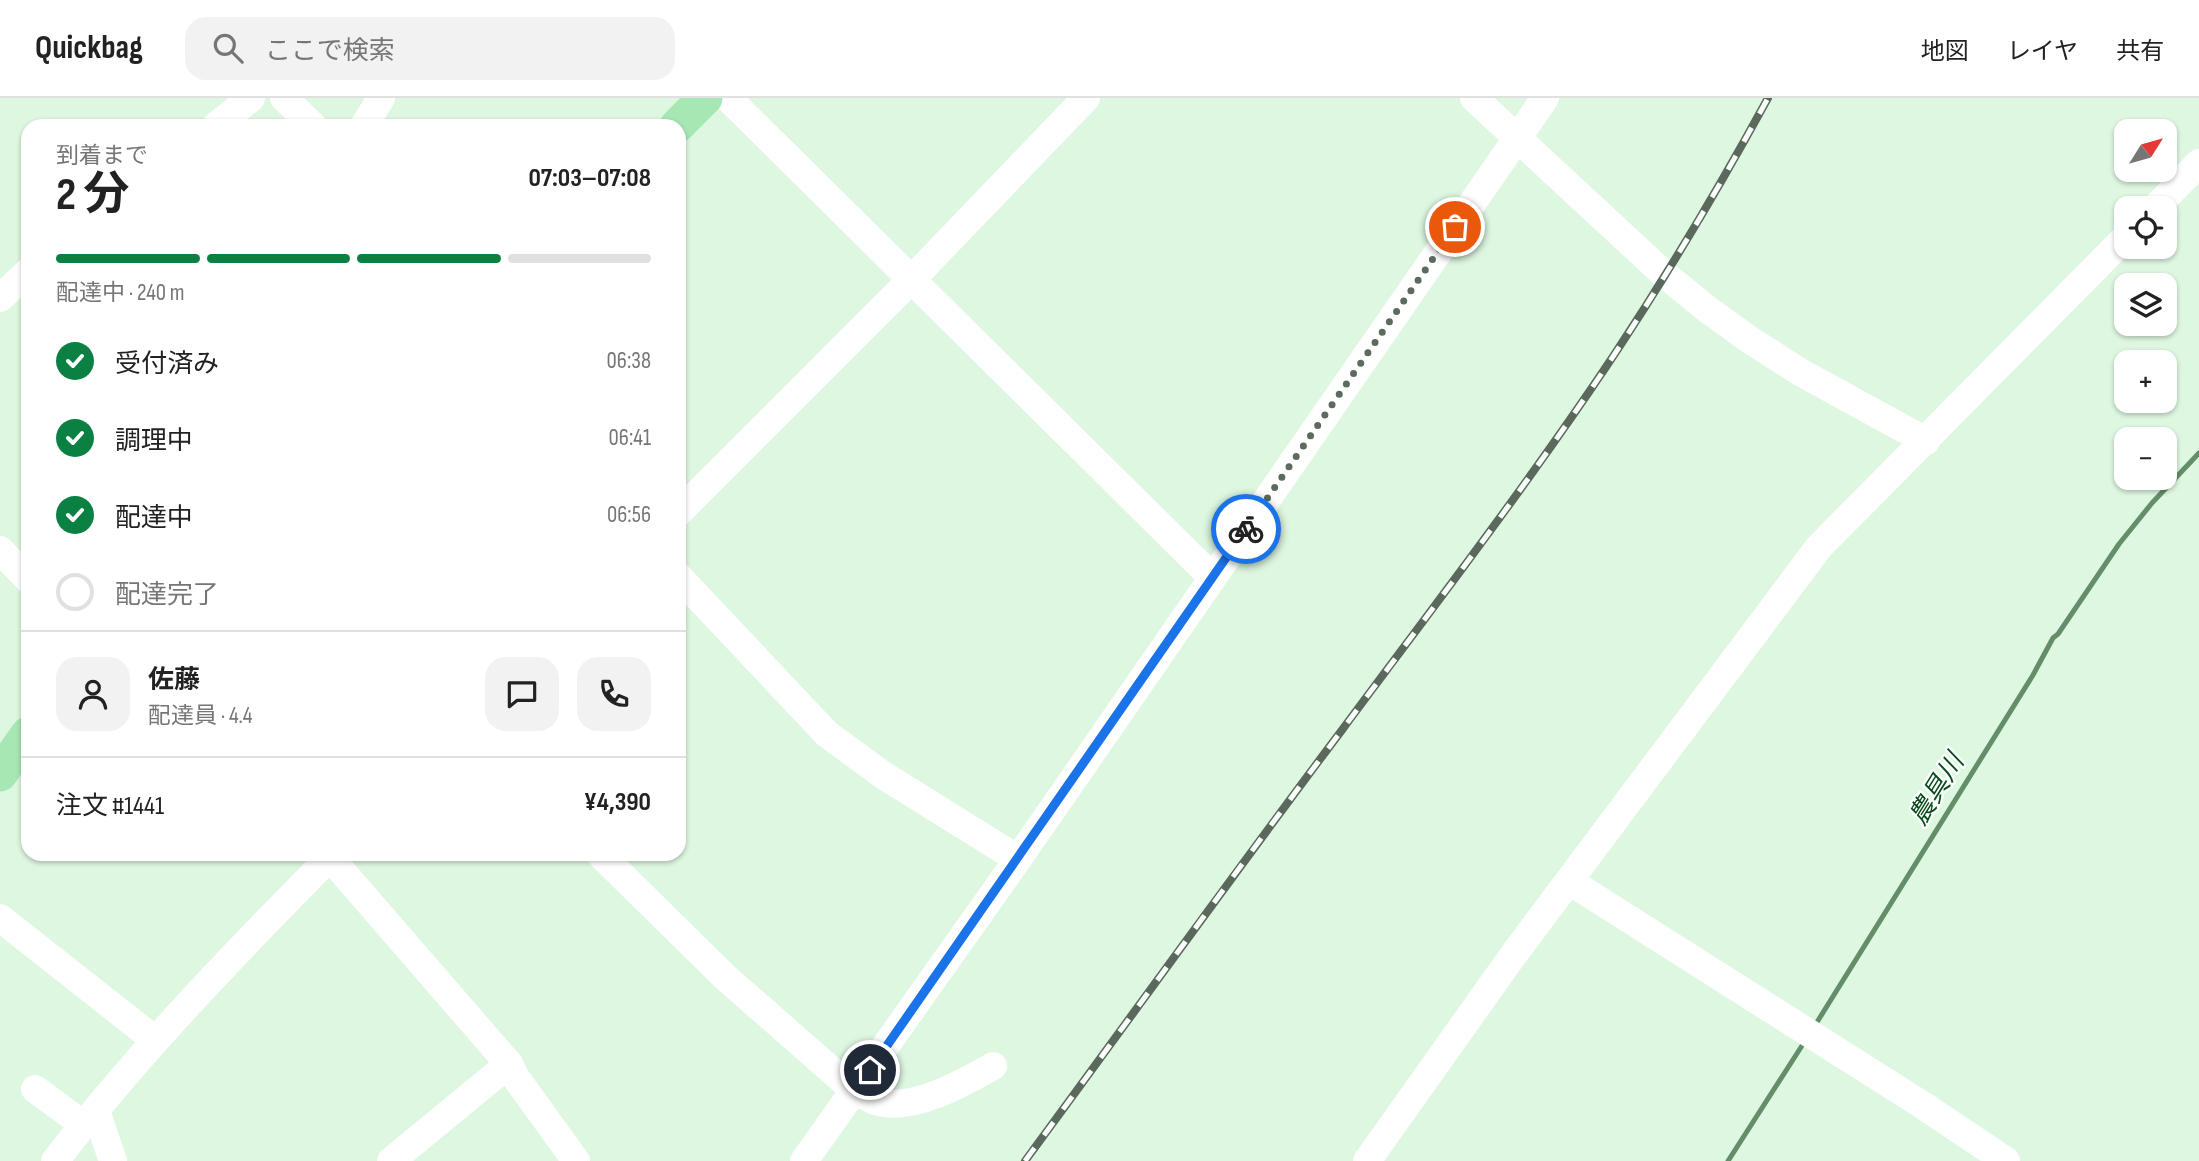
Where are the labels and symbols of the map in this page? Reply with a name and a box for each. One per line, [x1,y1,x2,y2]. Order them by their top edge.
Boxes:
north arrow [2114,119,2177,182]
pin [1425,197,1485,257]
courier [1211,494,1281,564]
water label: 農具川 [1903,746,1973,831]
pin [840,1040,900,1100]

